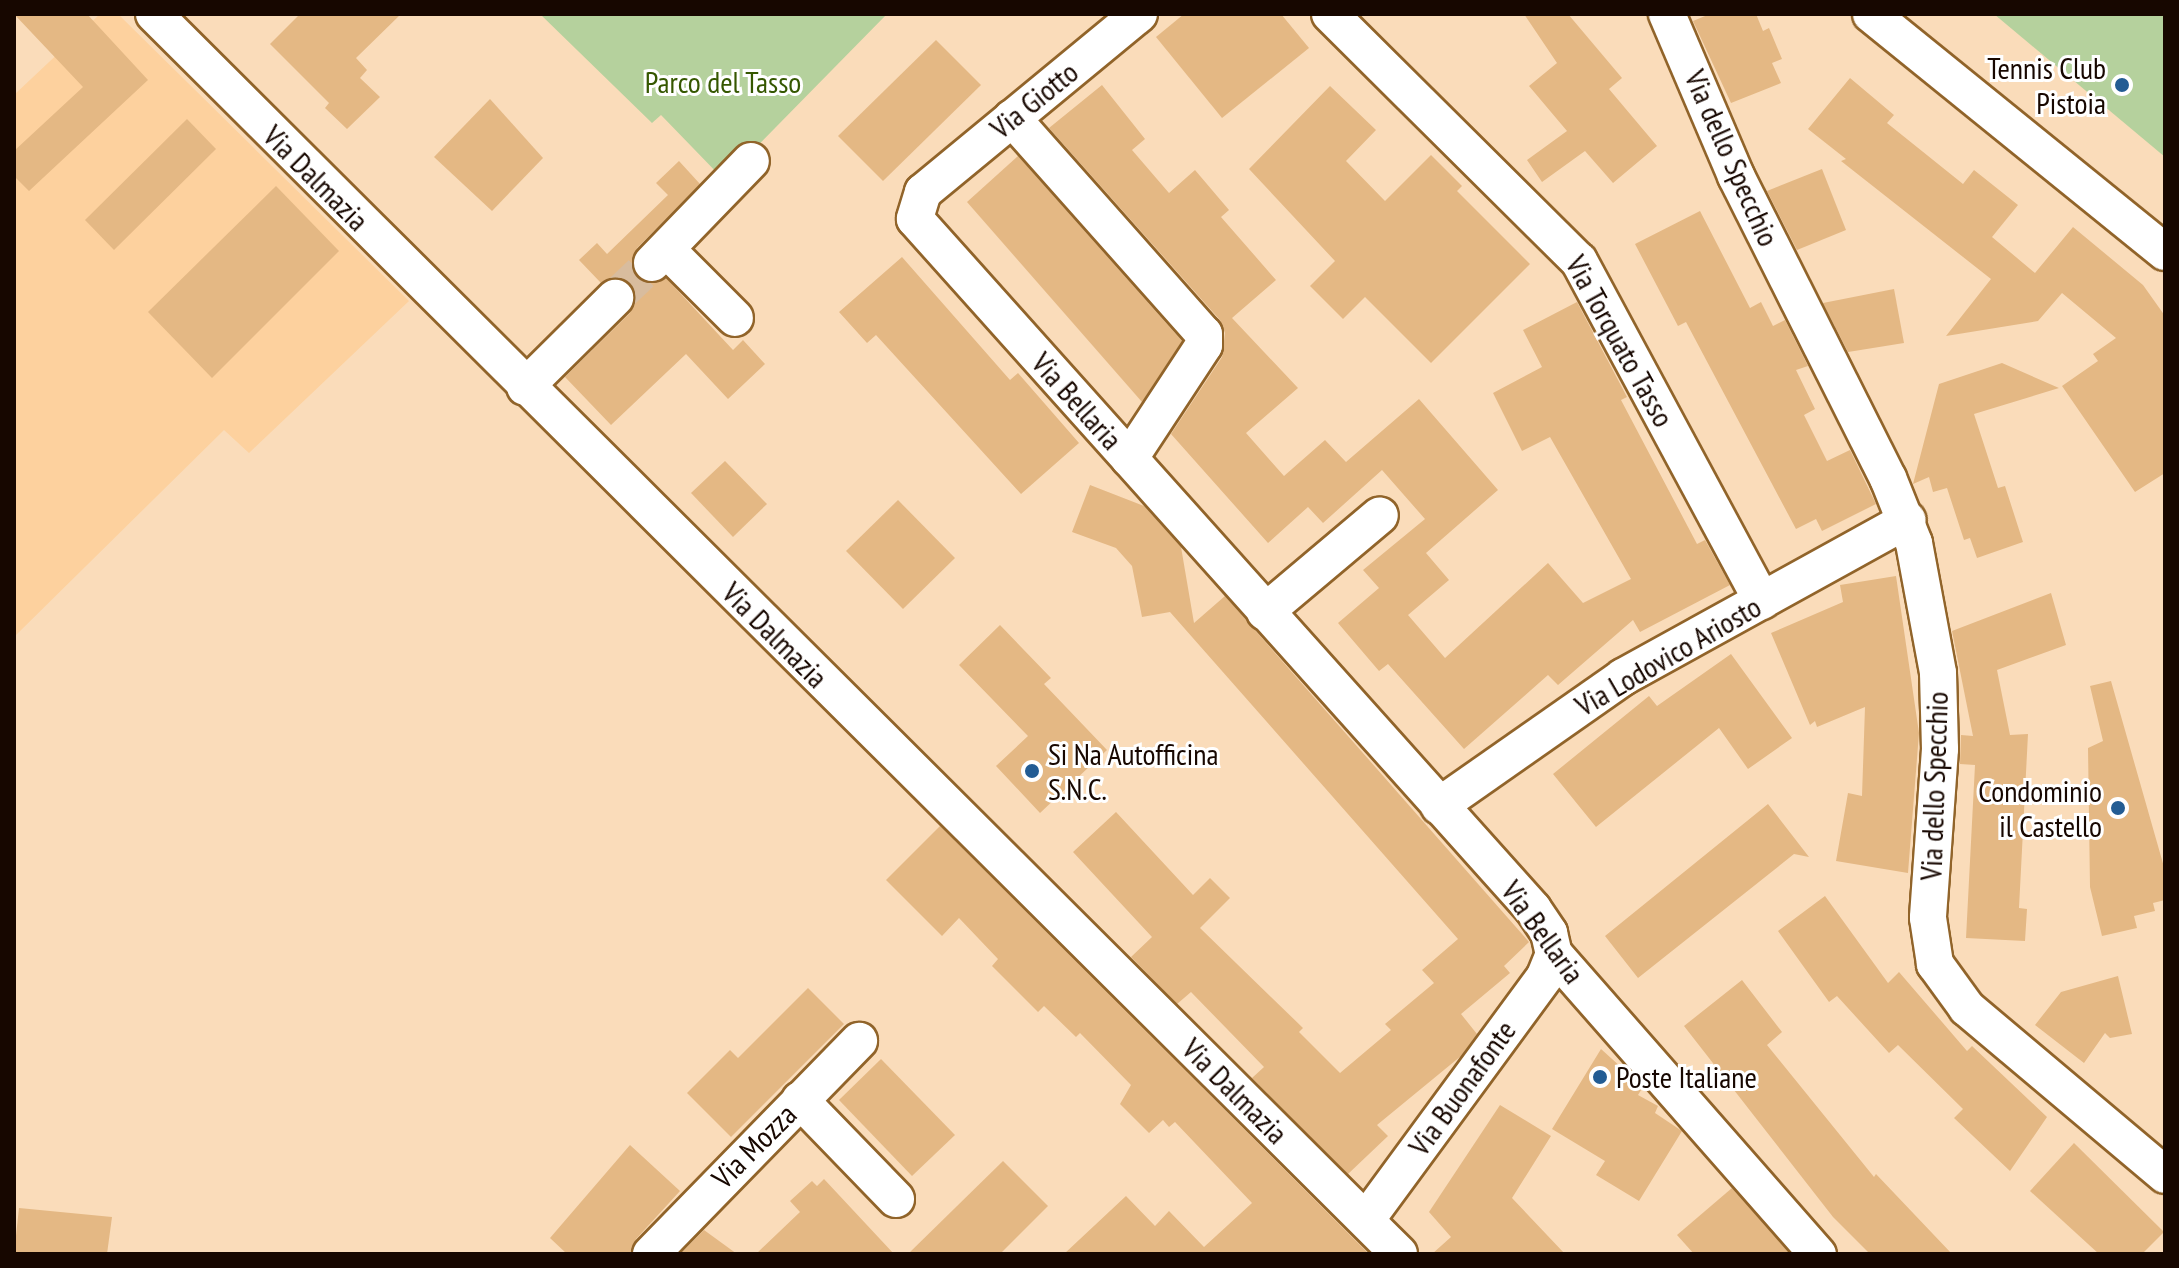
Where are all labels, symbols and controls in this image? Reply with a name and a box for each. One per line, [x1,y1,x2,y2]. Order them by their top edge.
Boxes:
place label: Tennis Club Pistoia [1987,50,2106,120]
street label: Via Giotto [983,54,1085,146]
park label: Parco del Tasso [644,64,802,100]
street label: Via dello Specchio [1677,64,1787,252]
marker: Tennis Club Pistoia [2113,76,2131,94]
street label: Via Dalmazia [256,118,376,238]
street label: Via Torquato Tasso [1558,248,1682,434]
street label: Via Bellaria [1024,345,1130,457]
street label: Via Dalmazia [715,575,835,695]
street label: Via Lodovico Ariosto [1568,588,1768,724]
street label: Via dello Specchio [1913,691,1955,881]
place label: Si Na Autofficina S.N.C. [1048,736,1219,806]
marker: Si Na Autofficina S.N.C. [1023,762,1041,780]
place label: Condominio il Castello [1978,773,2102,844]
marker: Condominio il Castello [2109,799,2127,817]
street label: Via Bellaria [1494,874,1592,990]
street label: Via Buonafonte [1401,1013,1523,1163]
street label: Via Dalmazia [1175,1031,1295,1151]
place label: Poste Italiane [1616,1059,1757,1095]
marker: Poste Italiane [1591,1068,1609,1086]
street label: Via Mozza [704,1096,804,1196]

